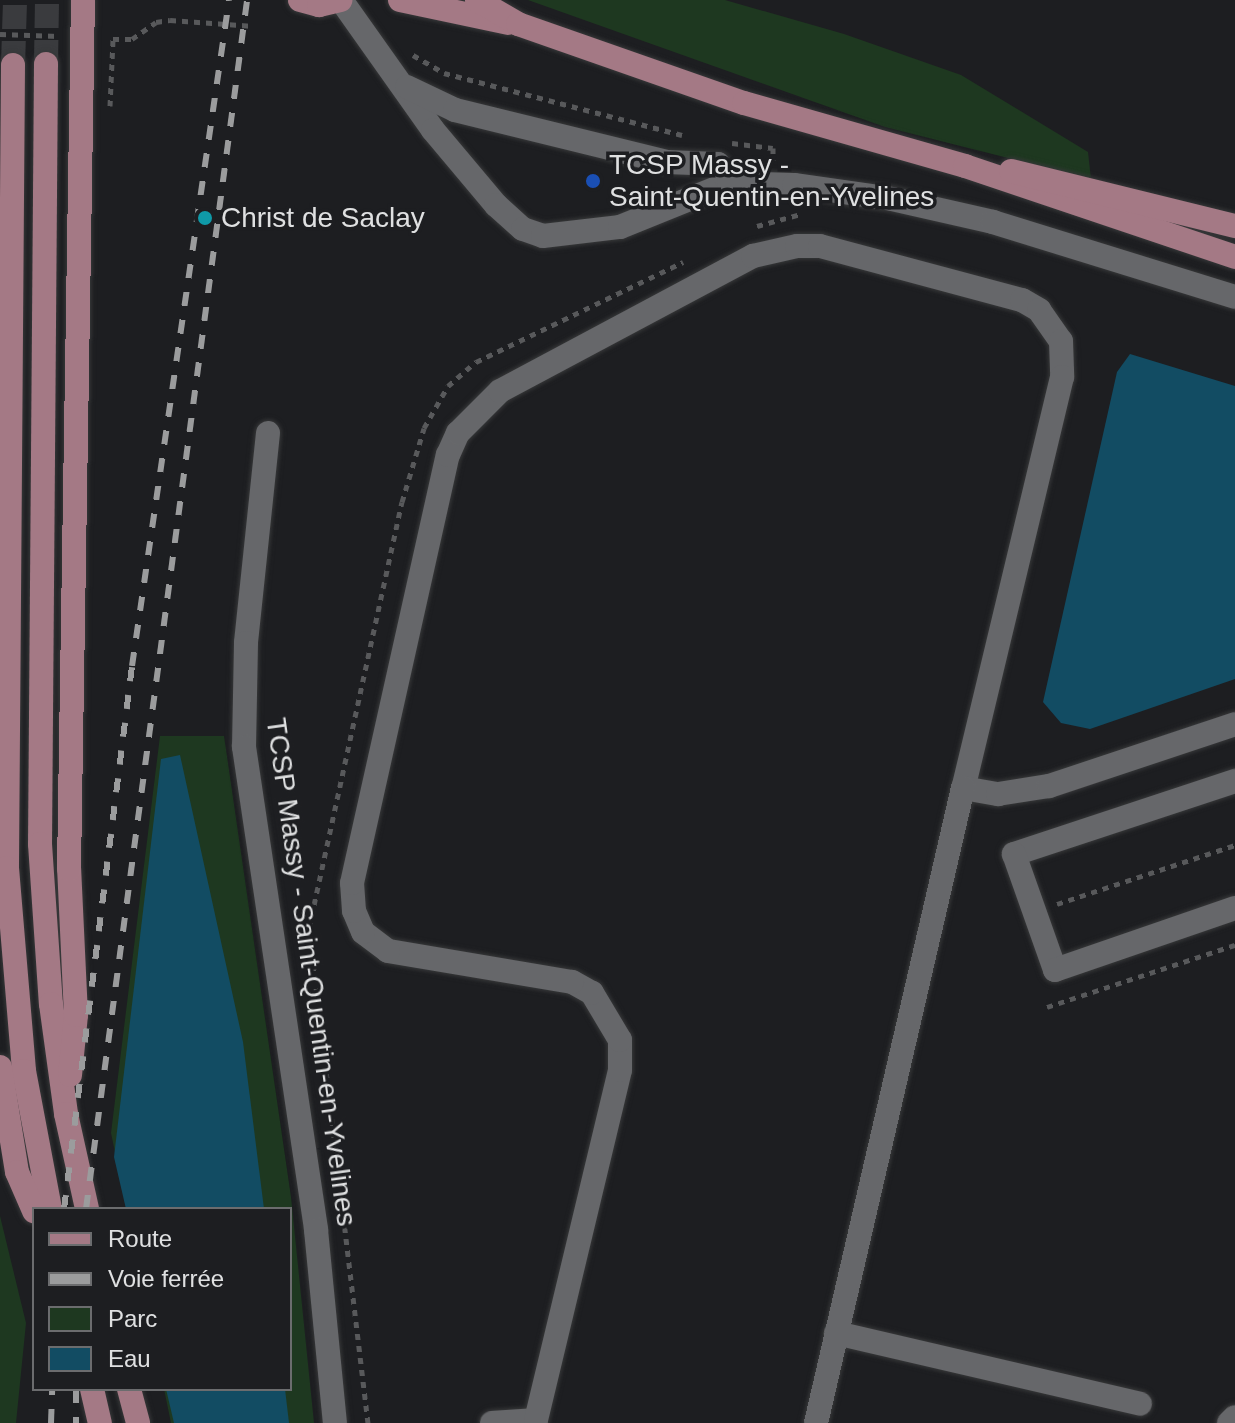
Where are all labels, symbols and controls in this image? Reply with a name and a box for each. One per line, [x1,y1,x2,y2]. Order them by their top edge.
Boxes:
place label: TCSP Massy - Saint-Quentin-en-Yvelines [609,148,934,214]
marker: TCSP Massy - Saint-Quentin-en-Yvelines [584,172,602,190]
place label: Christ de Saclay [221,201,425,235]
marker: Christ de Saclay [196,209,214,227]
street label: TCSP Massy - Saint-Quentin-en-Yvelines [259,715,363,1229]
legend [32,1207,292,1391]
text: Route [108,1225,172,1252]
text: Voie ferrée [108,1265,224,1292]
text: Parc [108,1305,157,1332]
text: Eau [108,1345,151,1372]

